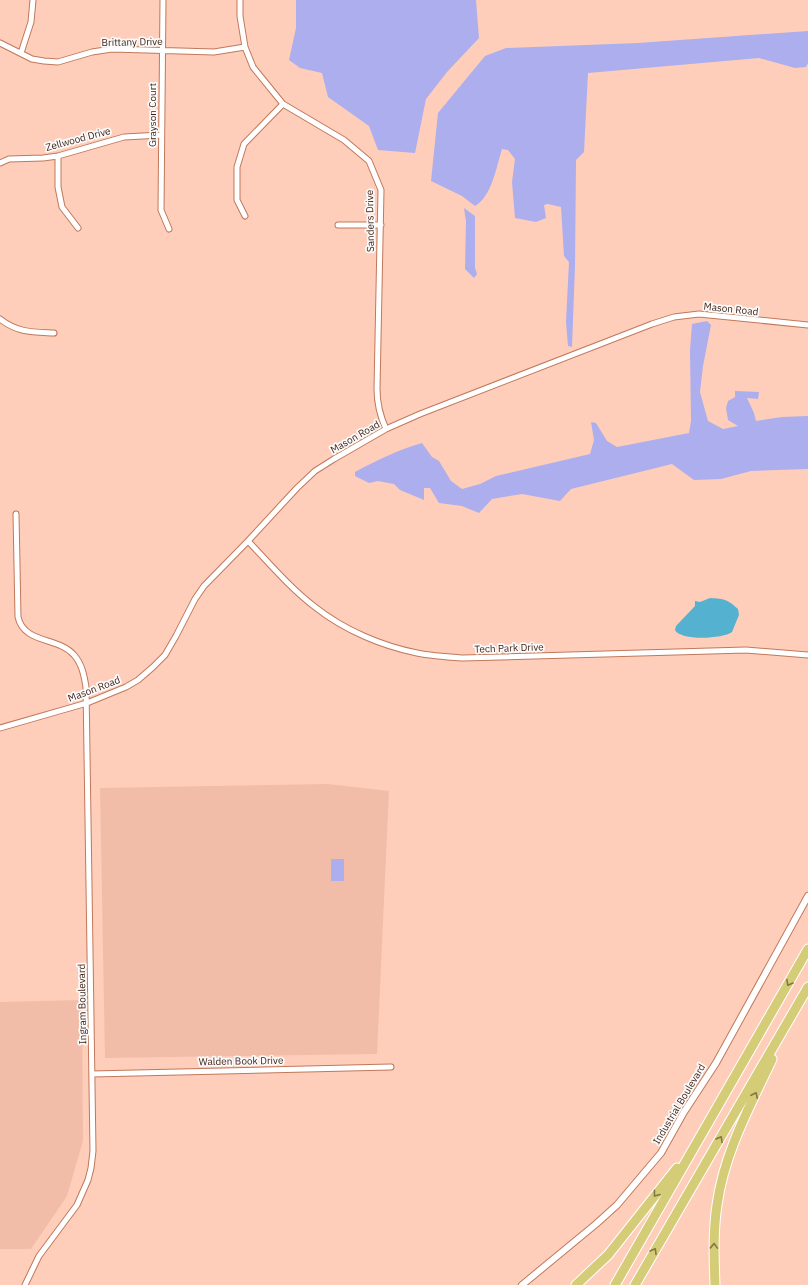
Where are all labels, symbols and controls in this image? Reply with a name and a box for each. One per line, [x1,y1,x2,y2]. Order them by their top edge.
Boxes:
street label: Brittany Drive [101,35,163,49]
street label: Grayson Court [146,82,159,147]
street label: Zellwood Drive [44,124,112,154]
street label: Sanders Drive [363,189,377,252]
street label: Mason Road [703,300,759,318]
street label: Mason Road [328,418,382,456]
street label: Tech Park Drive [474,640,544,656]
street label: Mason Road [66,673,122,705]
street label: Ingram Boulevard [75,964,89,1044]
one-way arrow [786,979,793,986]
street label: Walden Book Drive [199,1054,284,1068]
street label: Industrial Boulevard [650,1061,708,1147]
one-way arrow [751,1092,759,1099]
one-way arrow [715,1136,722,1143]
one-way arrow [654,1190,661,1197]
one-way arrow [710,1243,718,1249]
one-way arrow [650,1248,657,1255]

